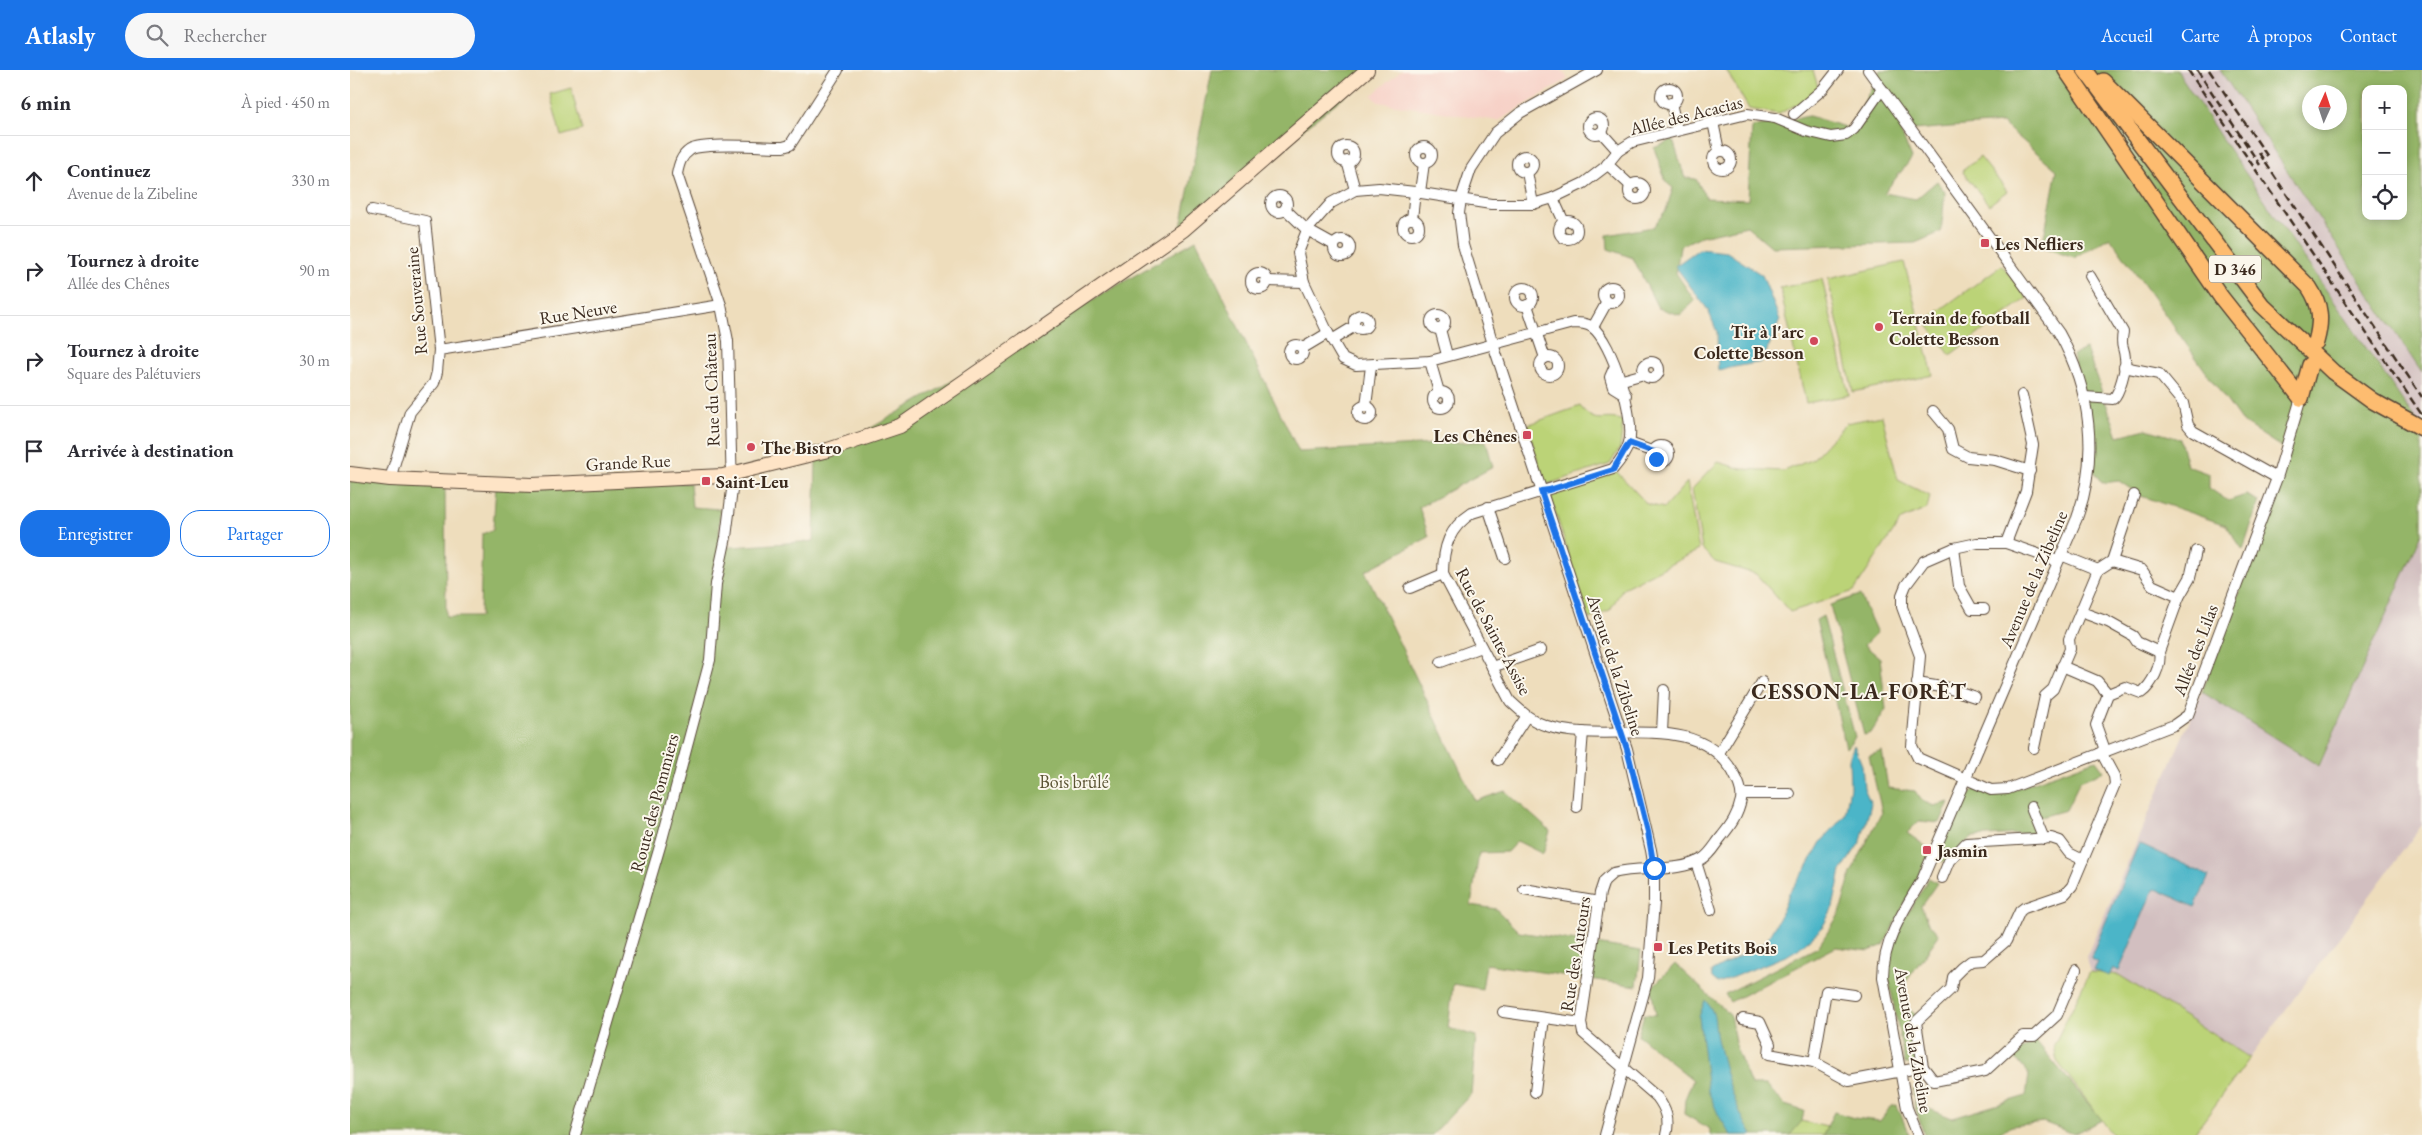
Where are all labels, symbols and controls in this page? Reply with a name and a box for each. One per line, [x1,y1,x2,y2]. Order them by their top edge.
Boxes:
search box [125,13,475,58]
text: Atlasly [25,20,95,51]
icon: search [143,21,171,49]
text: Rechercher [183,23,267,48]
text: Accueil [2101,24,2153,47]
text: Carte [2181,24,2220,47]
text: À propos [2248,24,2312,47]
text: Contact [2340,24,2397,47]
north arrow [2302,85,2347,130]
map controls [2362,85,2407,220]
button: + [2362,85,2407,130]
text: 6 min [20,89,71,116]
street label: Allée des Acacias [1626,90,1745,140]
text: À pied · 450 m [241,92,330,113]
button: − [2362,130,2407,175]
text: Continuez [67,158,151,183]
icon: ahead [20,167,48,195]
text: 330 m [291,170,330,191]
button: locate [2362,175,2407,220]
text: Avenue de la Zibeline [67,183,198,204]
place label: Les Nefliers [1995,232,2083,255]
marker: Les Nefliers [1979,237,1991,249]
street label: Rue Souveraine [400,246,432,356]
text: Tournez à droite [67,248,199,273]
road number: D 346 [2209,255,2261,282]
icon: right [20,257,48,285]
text: 90 m [299,260,330,281]
text: Allée des Chênes [67,273,170,294]
street label: Rue Neuve [538,295,618,329]
place label: Terrain de football Colette Besson [1889,306,2030,350]
place label: Tir à l'arc Colette Besson [1694,320,1805,364]
marker: Terrain de football Colette Besson [1873,321,1885,333]
street label: Rue du Château [698,332,724,447]
marker: Tir à l'arc Colette Besson [1808,335,1820,347]
text: Tournez à droite [67,338,199,363]
icon: right [20,347,48,375]
text: 30 m [299,350,330,371]
text: Square des Palétuviers [67,363,201,384]
place label: Les Chênes [1433,424,1517,447]
marker: Les Chênes [1521,429,1533,441]
place label: The Bistro [761,436,841,459]
icon: arrive [20,437,48,465]
text: Arrivée à destination [67,438,234,463]
marker: The Bistro [745,441,757,453]
street label: Grande Rue [585,448,671,476]
route end [1645,448,1668,471]
place label: Saint-Leu [716,470,789,493]
marker: Saint-Leu [700,475,712,487]
street label: Avenue de la Zibeline [1993,507,2072,652]
button: Enregistrer [20,510,170,557]
button: Partager [180,510,330,557]
street label: Rue de Sainte-Assise [1451,563,1537,699]
street label: Avenue de la Zibeline [1582,591,1650,738]
street label: Allée des Lilas [2167,601,2223,700]
district label: CESSON-LA-FORÊT [1751,677,1967,706]
street label: Route des Pommiers [624,731,684,875]
park label: Bois brûlé [1039,770,1109,793]
place label: Jasmin [1935,839,1988,862]
marker: Jasmin [1921,844,1933,856]
route start [1643,857,1666,880]
street label: Rue des Autours [1555,895,1595,1013]
place label: Les Petits Bois [1668,936,1777,959]
marker: Les Petits Bois [1652,941,1664,953]
street label: Avenue de la Zibeline [1890,965,1938,1114]

